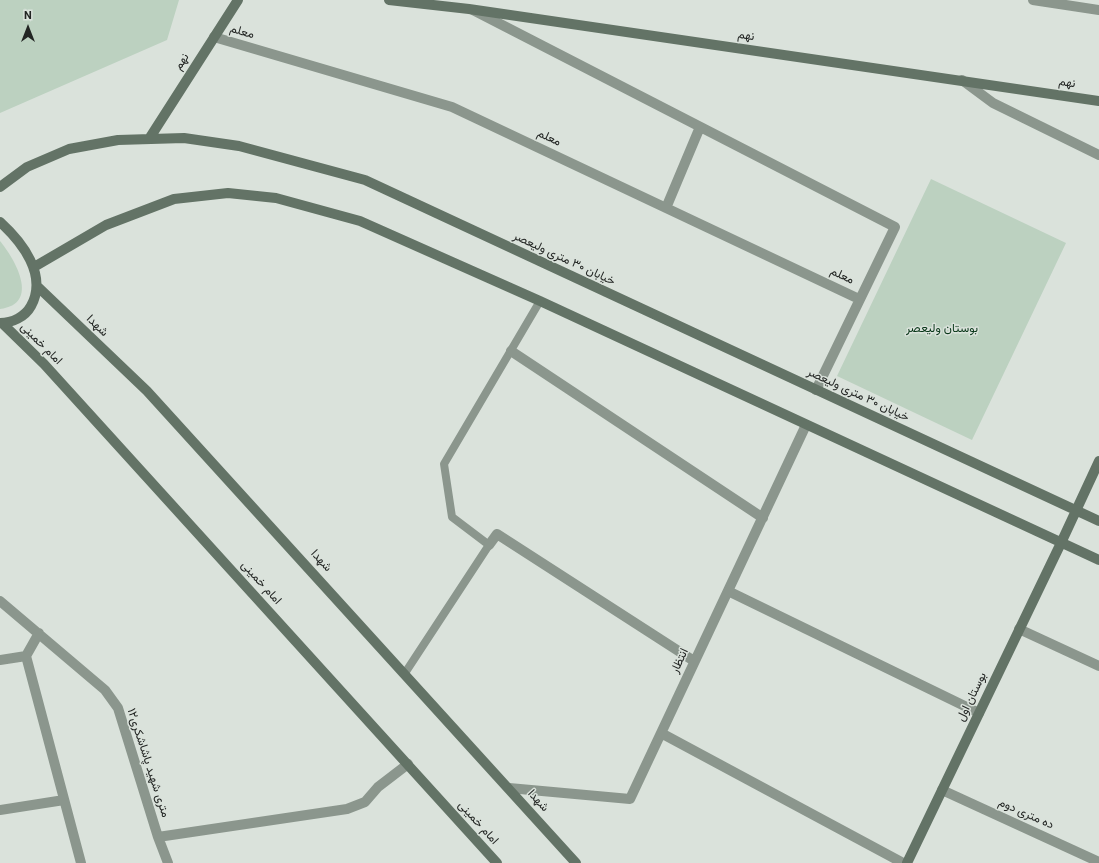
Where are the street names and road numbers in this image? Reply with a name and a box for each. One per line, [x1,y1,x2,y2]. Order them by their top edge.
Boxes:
street label: معلم [228,22,256,42]
street label: نهم [737,28,755,44]
street label: نهم [171,51,193,73]
street label: نهم [1057,75,1077,91]
street label: معلم [535,126,563,150]
street label: خیابان ۳۰ متری ولیعصر [511,229,617,289]
street label: معلم [828,264,856,288]
street label: شهدا [83,312,111,340]
street label: امام خمینی [17,320,65,368]
street label: خیابان ۳۰ متری ولیعصر [805,365,911,425]
street label: شهدا [307,547,335,575]
street label: امام خمینی [238,558,284,608]
street label: انتظار [668,646,692,676]
street label: بوستان اول [954,670,990,724]
street label: ۱۲متری شهید پاشاشکری [124,707,172,819]
street label: شهدا [524,787,552,815]
street label: ده متری دوم [996,795,1056,833]
street label: امام خمینی [455,798,501,848]

